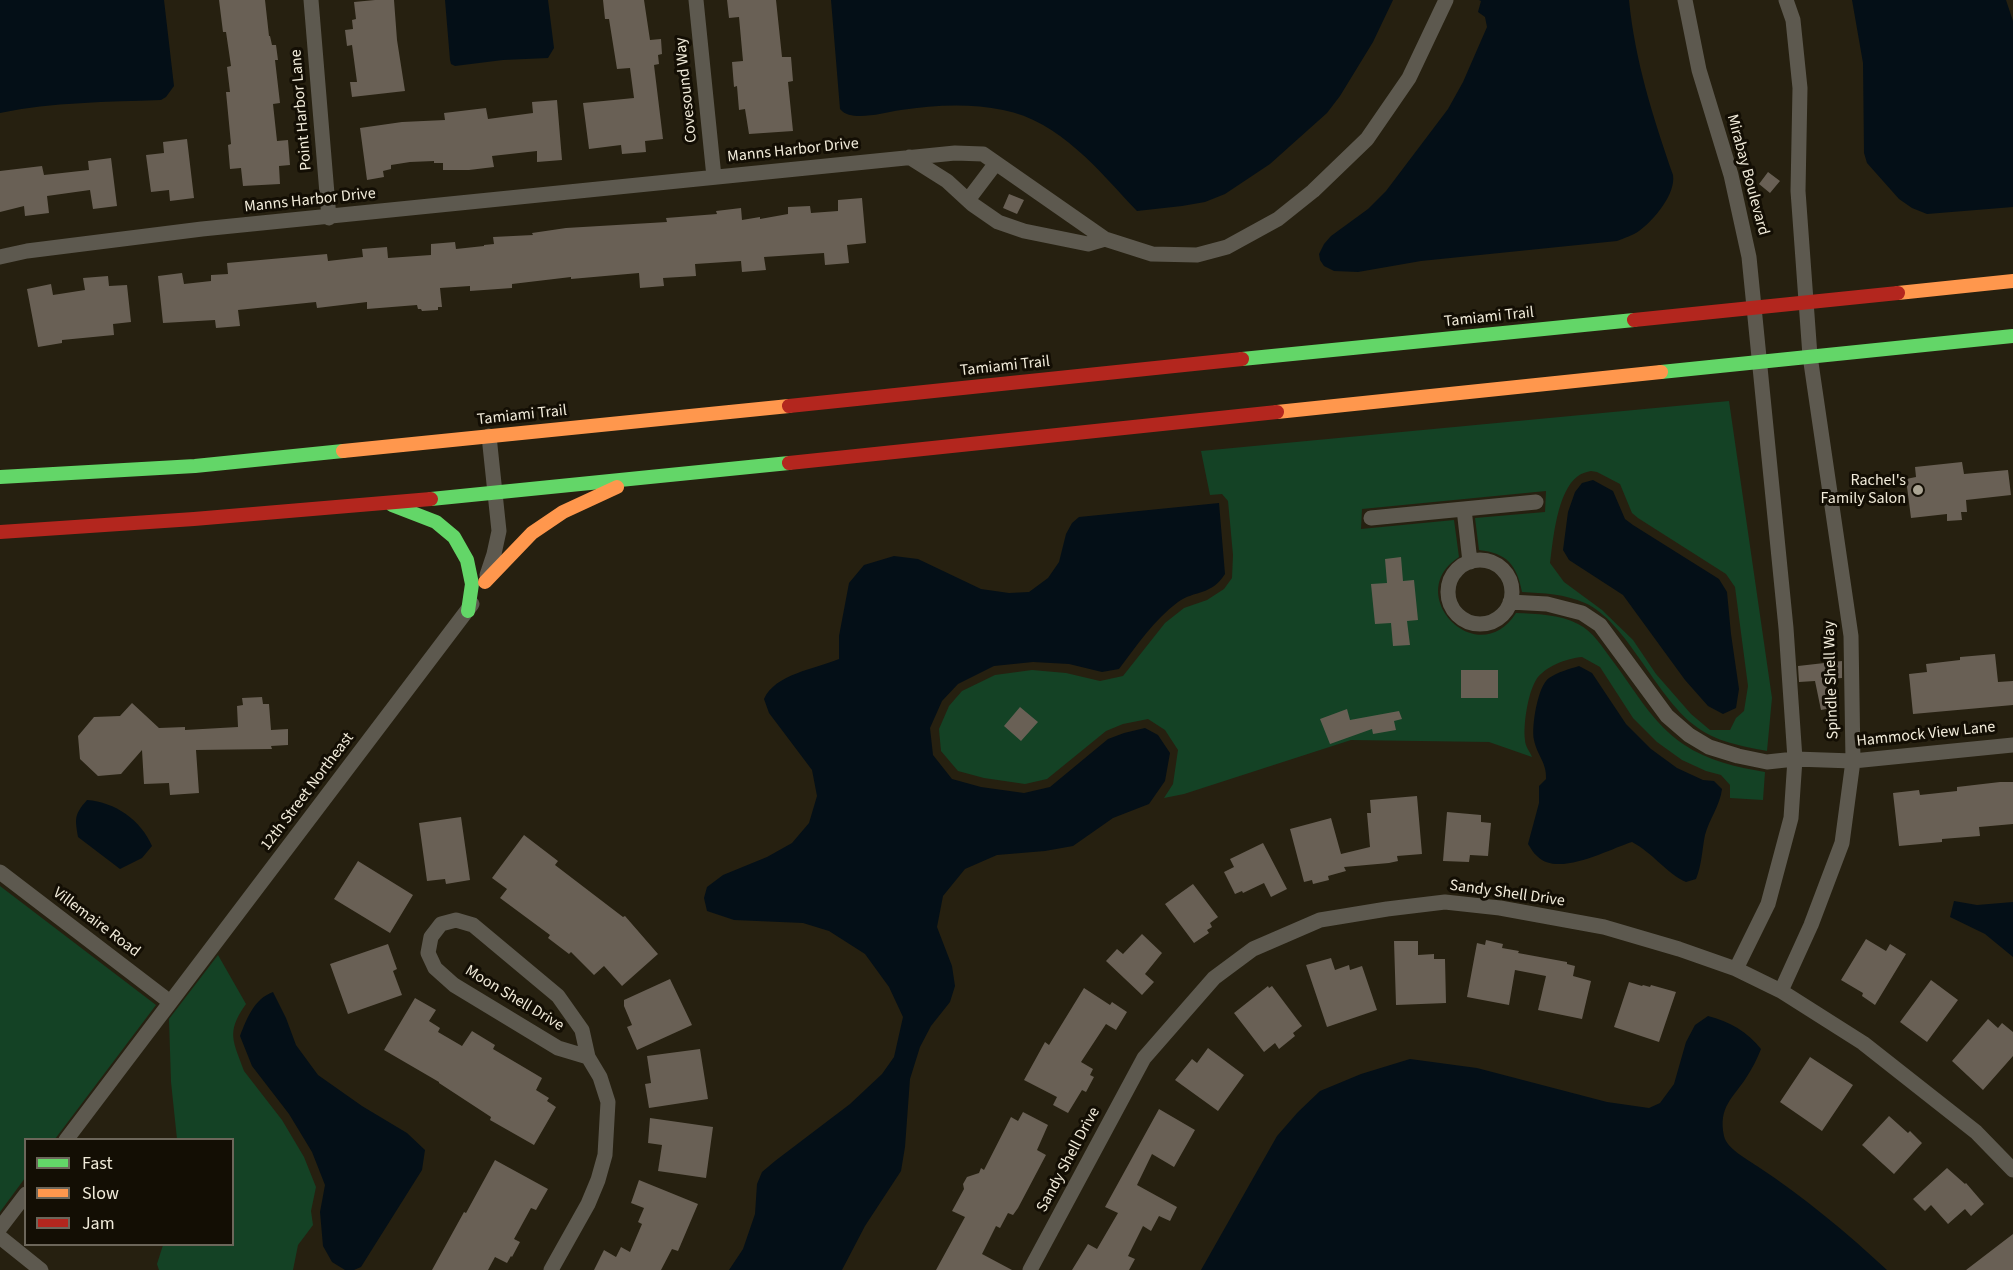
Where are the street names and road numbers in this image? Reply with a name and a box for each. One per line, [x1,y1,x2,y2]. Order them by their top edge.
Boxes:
street label: Covesound Way [672,36,702,144]
street label: Point Harbor Lane [287,49,317,171]
street label: Mirabay Boulevard [1722,112,1772,238]
street label: Manns Harbor Drive [726,135,860,167]
street label: Manns Harbor Drive [243,185,377,217]
street label: Tamiami Trail [1443,304,1535,332]
street label: Tamiami Trail [959,353,1051,381]
street label: Tamiami Trail [476,402,568,430]
street label: Spindle Shell Way [1820,620,1844,740]
street label: Hammock View Lane [1856,718,1996,752]
street label: 12th Street Northeast [257,729,359,855]
street label: Sandy Shell Drive [1448,876,1566,912]
street label: Villemaire Road [49,884,143,962]
street label: Moon Shell Drive [461,962,567,1036]
street label: Sandy Shell Drive [1033,1104,1105,1216]

